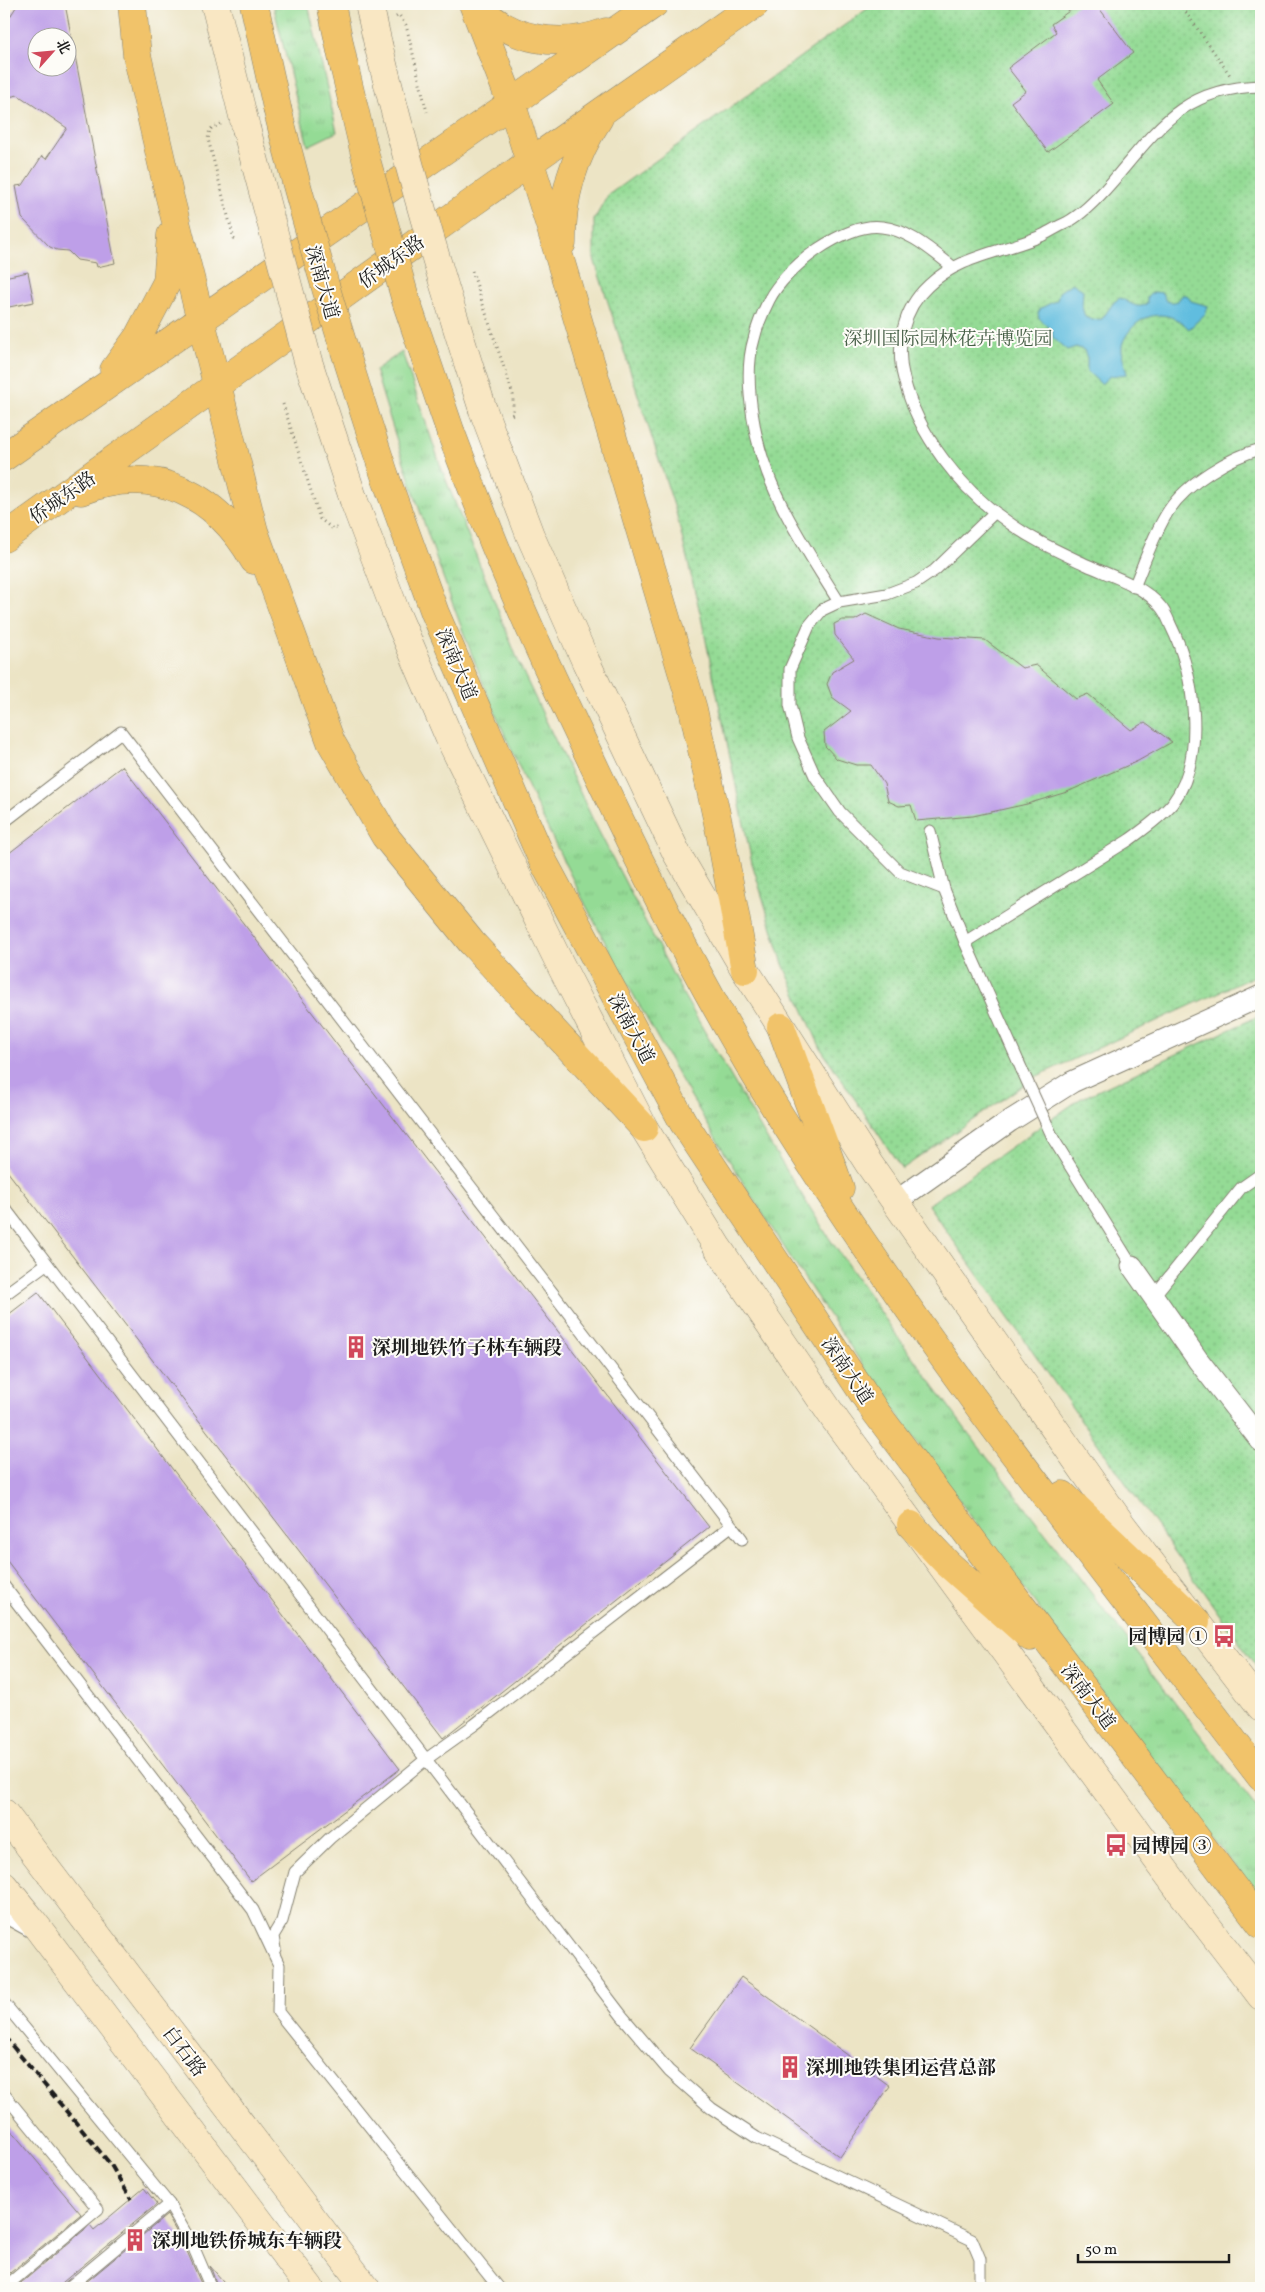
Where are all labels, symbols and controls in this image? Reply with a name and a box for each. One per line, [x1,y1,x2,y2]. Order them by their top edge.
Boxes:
north arrow [28,28,78,78]
text: 北 [51,36,74,57]
street label: 侨城东路 [354,230,431,295]
street label: 深南大道 [298,242,344,323]
park label: 深圳国际园林花卉博览园 [843,327,1053,353]
street label: 侨城东路 [25,466,102,531]
street label: 深南大道 [428,625,482,705]
street label: 深南大道 [601,989,660,1069]
street label: 深南大道 [814,1332,878,1410]
building icon: 深圳地铁竹子林车辆段 [343,1334,369,1360]
place label: 深圳地铁竹子林车辆段 [372,1336,562,1362]
bus stop icon: 园博园 ① [1211,1623,1237,1649]
place label: 园博园 ① [1128,1625,1208,1651]
street label: 深南大道 [1054,1659,1121,1735]
bus stop icon: 园博园 ③ [1103,1832,1129,1858]
place label: 园博园 ③ [1132,1834,1212,1860]
street label: 白石路 [156,2022,211,2083]
building icon: 深圳地铁集团运营总部 [777,2054,803,2080]
place label: 深圳地铁集团运营总部 [806,2056,996,2082]
building icon: 深圳地铁侨城东车辆段 [122,2227,148,2253]
place label: 深圳地铁侨城东车辆段 [152,2229,342,2255]
scale bar [1078,2232,1229,2264]
text: 50 m [1085,2240,1117,2261]

